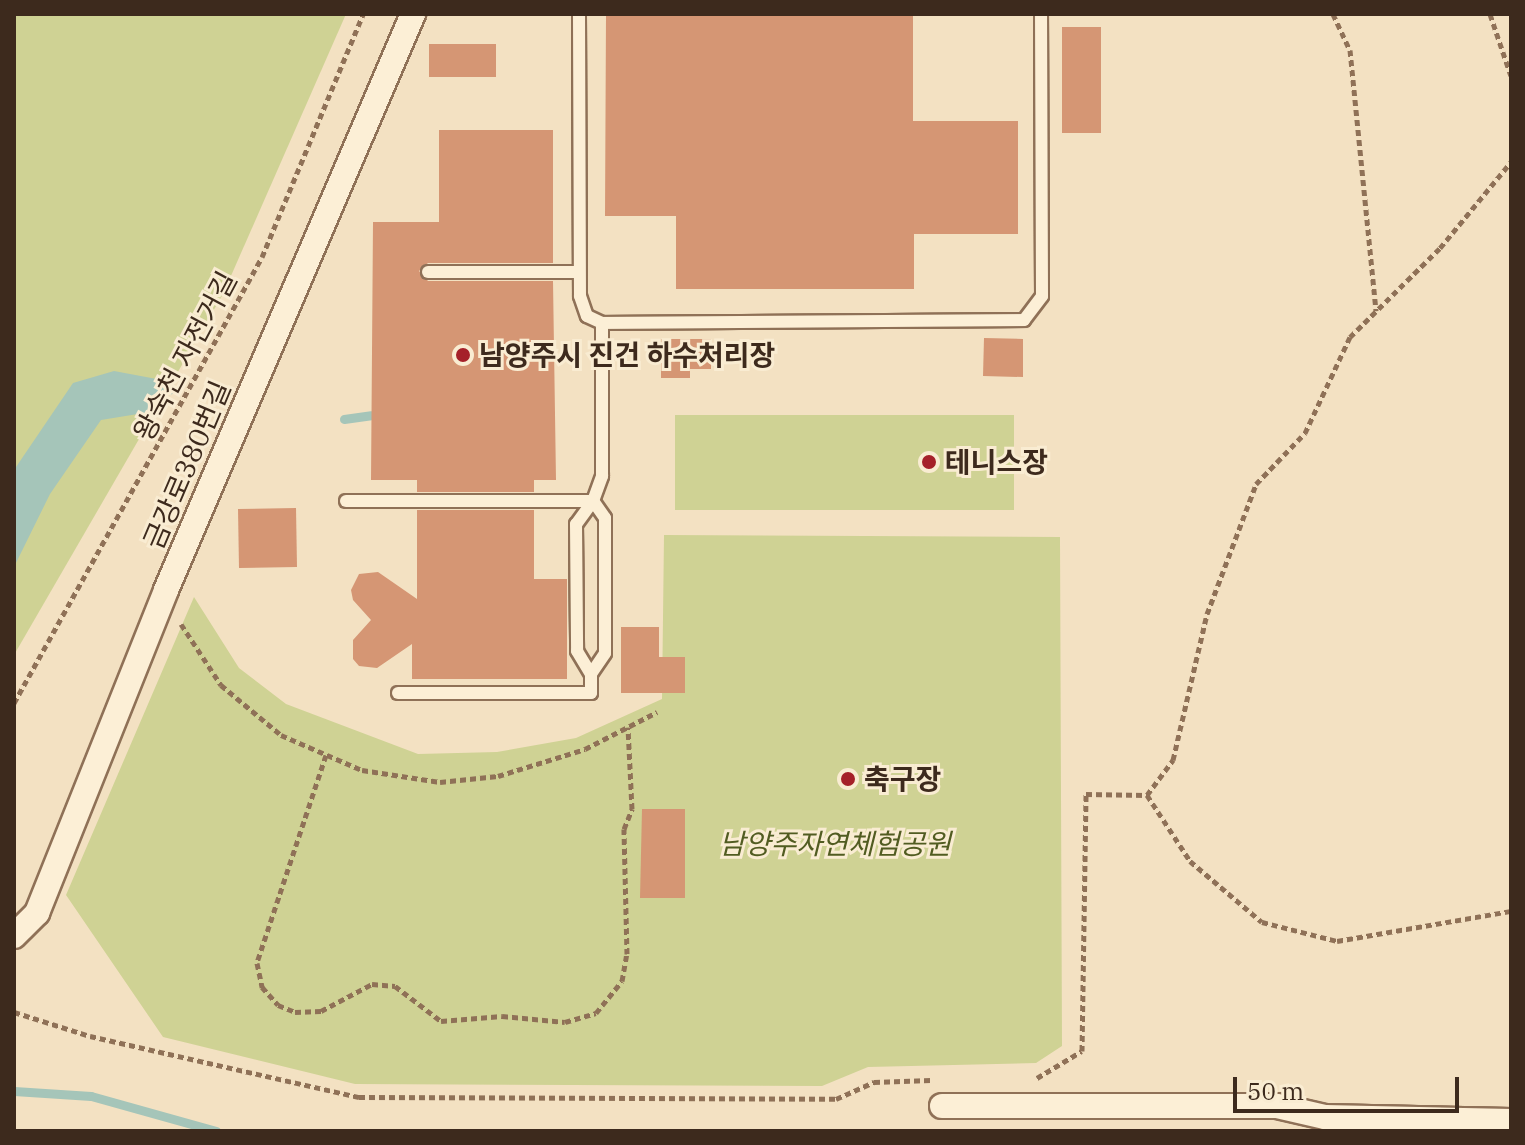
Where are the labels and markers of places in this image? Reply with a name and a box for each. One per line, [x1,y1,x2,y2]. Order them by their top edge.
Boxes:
place label: 남양주시 진건 하수처리장 [479,338,775,372]
marker: 남양주시 진건 하수처리장 [454,346,472,364]
place label: 테니스장 [945,445,1048,479]
marker: 테니스장 [920,453,938,471]
place label: 축구장 [864,762,941,796]
marker: 축구장 [839,770,857,788]

